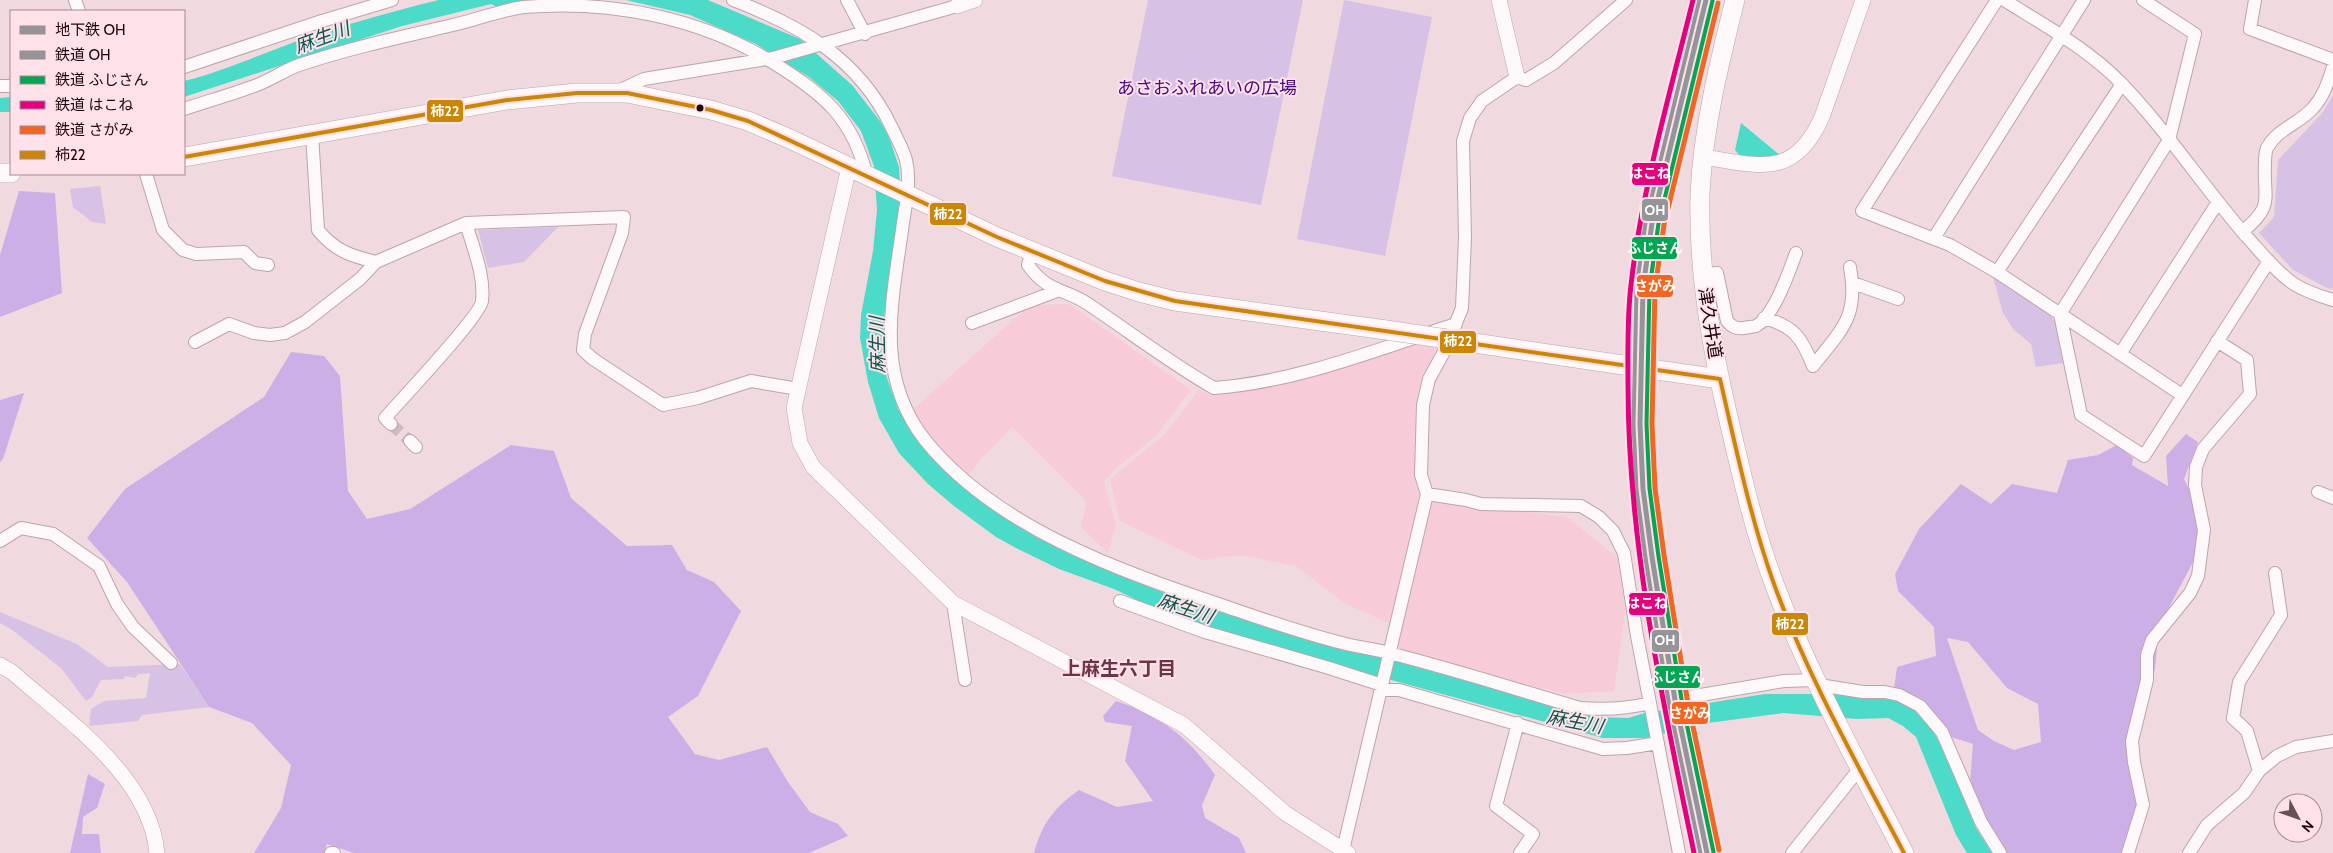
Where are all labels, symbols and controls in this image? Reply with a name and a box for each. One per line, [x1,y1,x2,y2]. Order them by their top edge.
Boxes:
legend [10,10,185,175]
water label: 麻生川 [291,16,355,58]
text: 地下鉄 OH [55,21,126,39]
text: 鉄道 OH [55,46,111,64]
text: 鉄道 ふじさん [55,71,148,89]
park label: あさおふれあいの広場 [1117,77,1297,99]
text: 鉄道 はこね [55,96,133,114]
line badge: 柿22 [426,99,464,123]
text: 柿22 [431,102,459,120]
unlabelled marker [695,103,705,113]
text: 鉄道 さがみ [55,121,133,139]
text: 柿22 [55,146,86,164]
line badge: はこね [1631,162,1669,186]
text: はこね [1629,164,1671,182]
line badge: OH [1641,198,1669,222]
text: OH [1645,201,1665,219]
line badge: 柿22 [929,202,967,226]
text: 柿22 [934,205,962,223]
line badge: ふじさん [1631,236,1678,260]
text: ふじさん [1627,239,1683,257]
line badge: さがみ [1636,274,1674,298]
text: さがみ [1634,277,1676,295]
street label: 津久井道 [1694,286,1726,360]
water label: 麻生川 [865,314,889,374]
line badge: 柿22 [1439,330,1477,354]
text: 柿22 [1444,332,1472,350]
water label: 麻生川 [1155,589,1218,629]
line badge: はこね [1628,592,1666,616]
text: はこね [1626,594,1668,612]
line badge: 柿22 [1771,612,1809,636]
text: 柿22 [1776,615,1804,633]
line badge: OH [1651,629,1680,653]
text: OH [1655,631,1675,649]
district label: 上麻生六丁目 [1062,657,1176,680]
line badge: ふじさん [1654,665,1701,689]
text: ふじさん [1649,668,1705,686]
line badge: さがみ [1671,701,1709,725]
text: さがみ [1669,704,1711,722]
water label: 麻生川 [1545,705,1607,739]
north arrow [2273,793,2323,843]
text: N [2298,817,2318,836]

